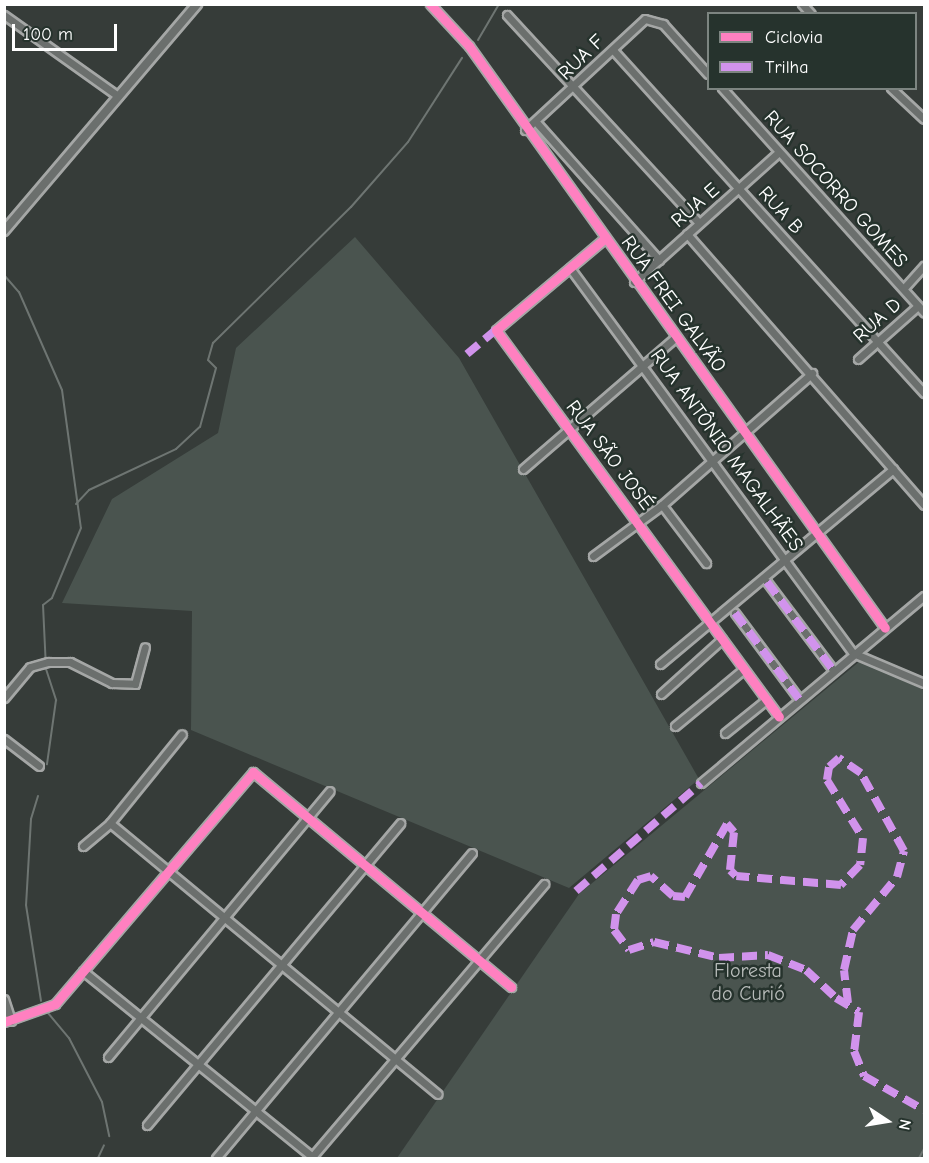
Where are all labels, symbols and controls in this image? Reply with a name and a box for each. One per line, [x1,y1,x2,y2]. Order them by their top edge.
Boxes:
scale bar [15,12,120,50]
legend [707,12,917,90]
text: 100 m [23,24,73,45]
text: Ciclovia [765,27,823,48]
street label: RUA F [553,29,609,85]
text: Trilha [765,57,809,78]
street label: RUA SOCORRO GOMES [759,105,913,273]
street label: RUA E [666,178,724,232]
street label: RUA B [753,181,809,239]
street label: RUA FREI GALVÃO [616,231,732,377]
street label: RUA D [848,292,906,348]
street label: RUA ANTÔNIO MAGALHÃES [646,344,808,556]
street label: RUA SÃO JOSÉ [561,395,659,515]
park label: Floresta do Curió [711,959,785,1006]
north arrow [857,1091,917,1151]
text: N [895,1118,914,1132]

